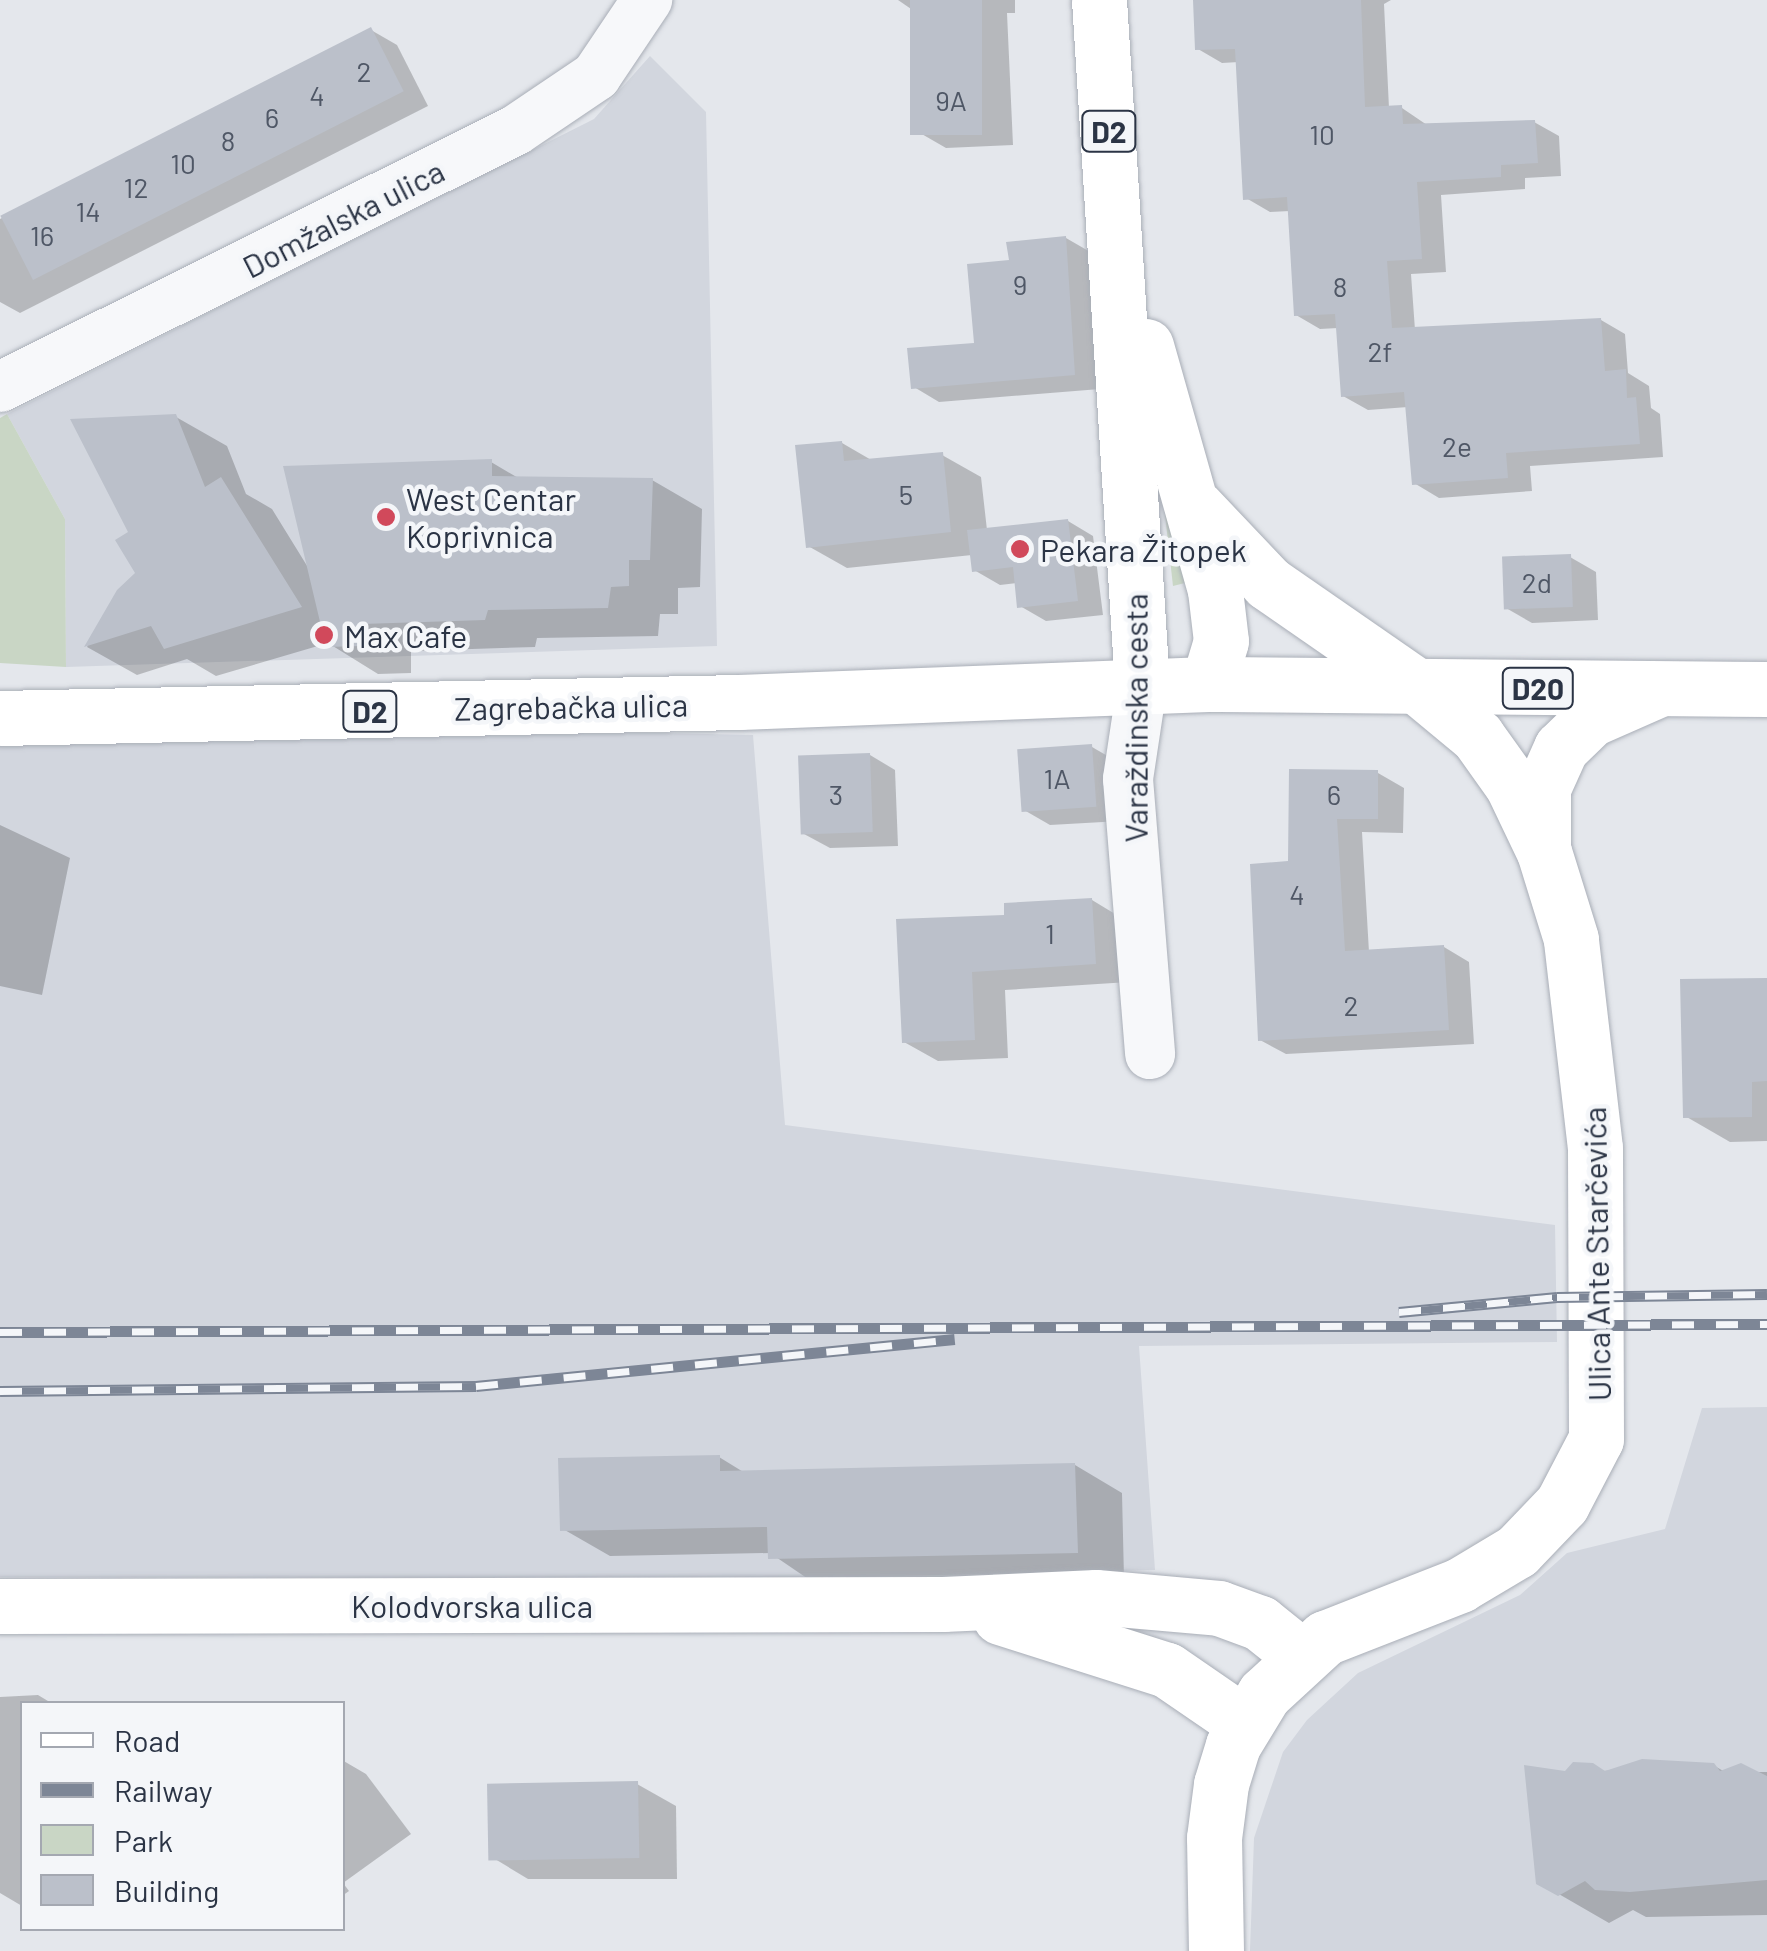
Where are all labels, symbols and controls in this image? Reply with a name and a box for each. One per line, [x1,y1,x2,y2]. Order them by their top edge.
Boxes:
house number: 2 [356,54,372,88]
house number: 4 [309,78,325,112]
house number: 9A [935,83,967,117]
house number: 6 [265,100,279,134]
road number: D2 [1079,106,1139,156]
house number: 10 [1309,117,1335,151]
house number: 8 [221,123,235,157]
house number: 10 [170,146,196,180]
street label: Domžalska ulica [236,151,450,285]
house number: 12 [124,170,148,204]
house number: 14 [75,194,101,228]
house number: 16 [30,218,54,252]
house number: 9 [1013,267,1027,301]
house number: 8 [1333,269,1347,303]
house number: 2f [1368,334,1392,368]
house number: 2e [1442,429,1472,463]
house number: 5 [899,477,913,511]
place label: West Centar Koprivnica [406,480,576,555]
marker: West Centar Koprivnica [375,506,397,528]
place label: Pekara Žitopek [1040,530,1247,568]
marker: Pekara Žitopek [1009,538,1031,560]
house number: 2d [1522,565,1552,599]
street label: Varaždinska cesta [1116,593,1154,843]
place label: Max Cafe [344,616,467,654]
marker: Max Cafe [313,624,335,646]
road number: D20 [1500,663,1576,713]
street label: Zagrebačka ulica [454,685,688,727]
road number: D2 [340,686,400,736]
house number: 1A [1044,761,1070,795]
house number: 3 [829,777,843,811]
house number: 6 [1327,777,1341,811]
house number: 4 [1289,877,1305,911]
house number: 1 [1045,916,1055,950]
house number: 2 [1343,988,1359,1022]
street label: Ulica Ante Starčevića [1574,1106,1618,1402]
street label: Kolodvorska ulica [351,1586,593,1624]
legend [20,1701,345,1931]
text: Road [114,1722,180,1758]
text: Railway [114,1772,213,1808]
text: Park [114,1822,173,1858]
text: Building [114,1872,219,1908]

